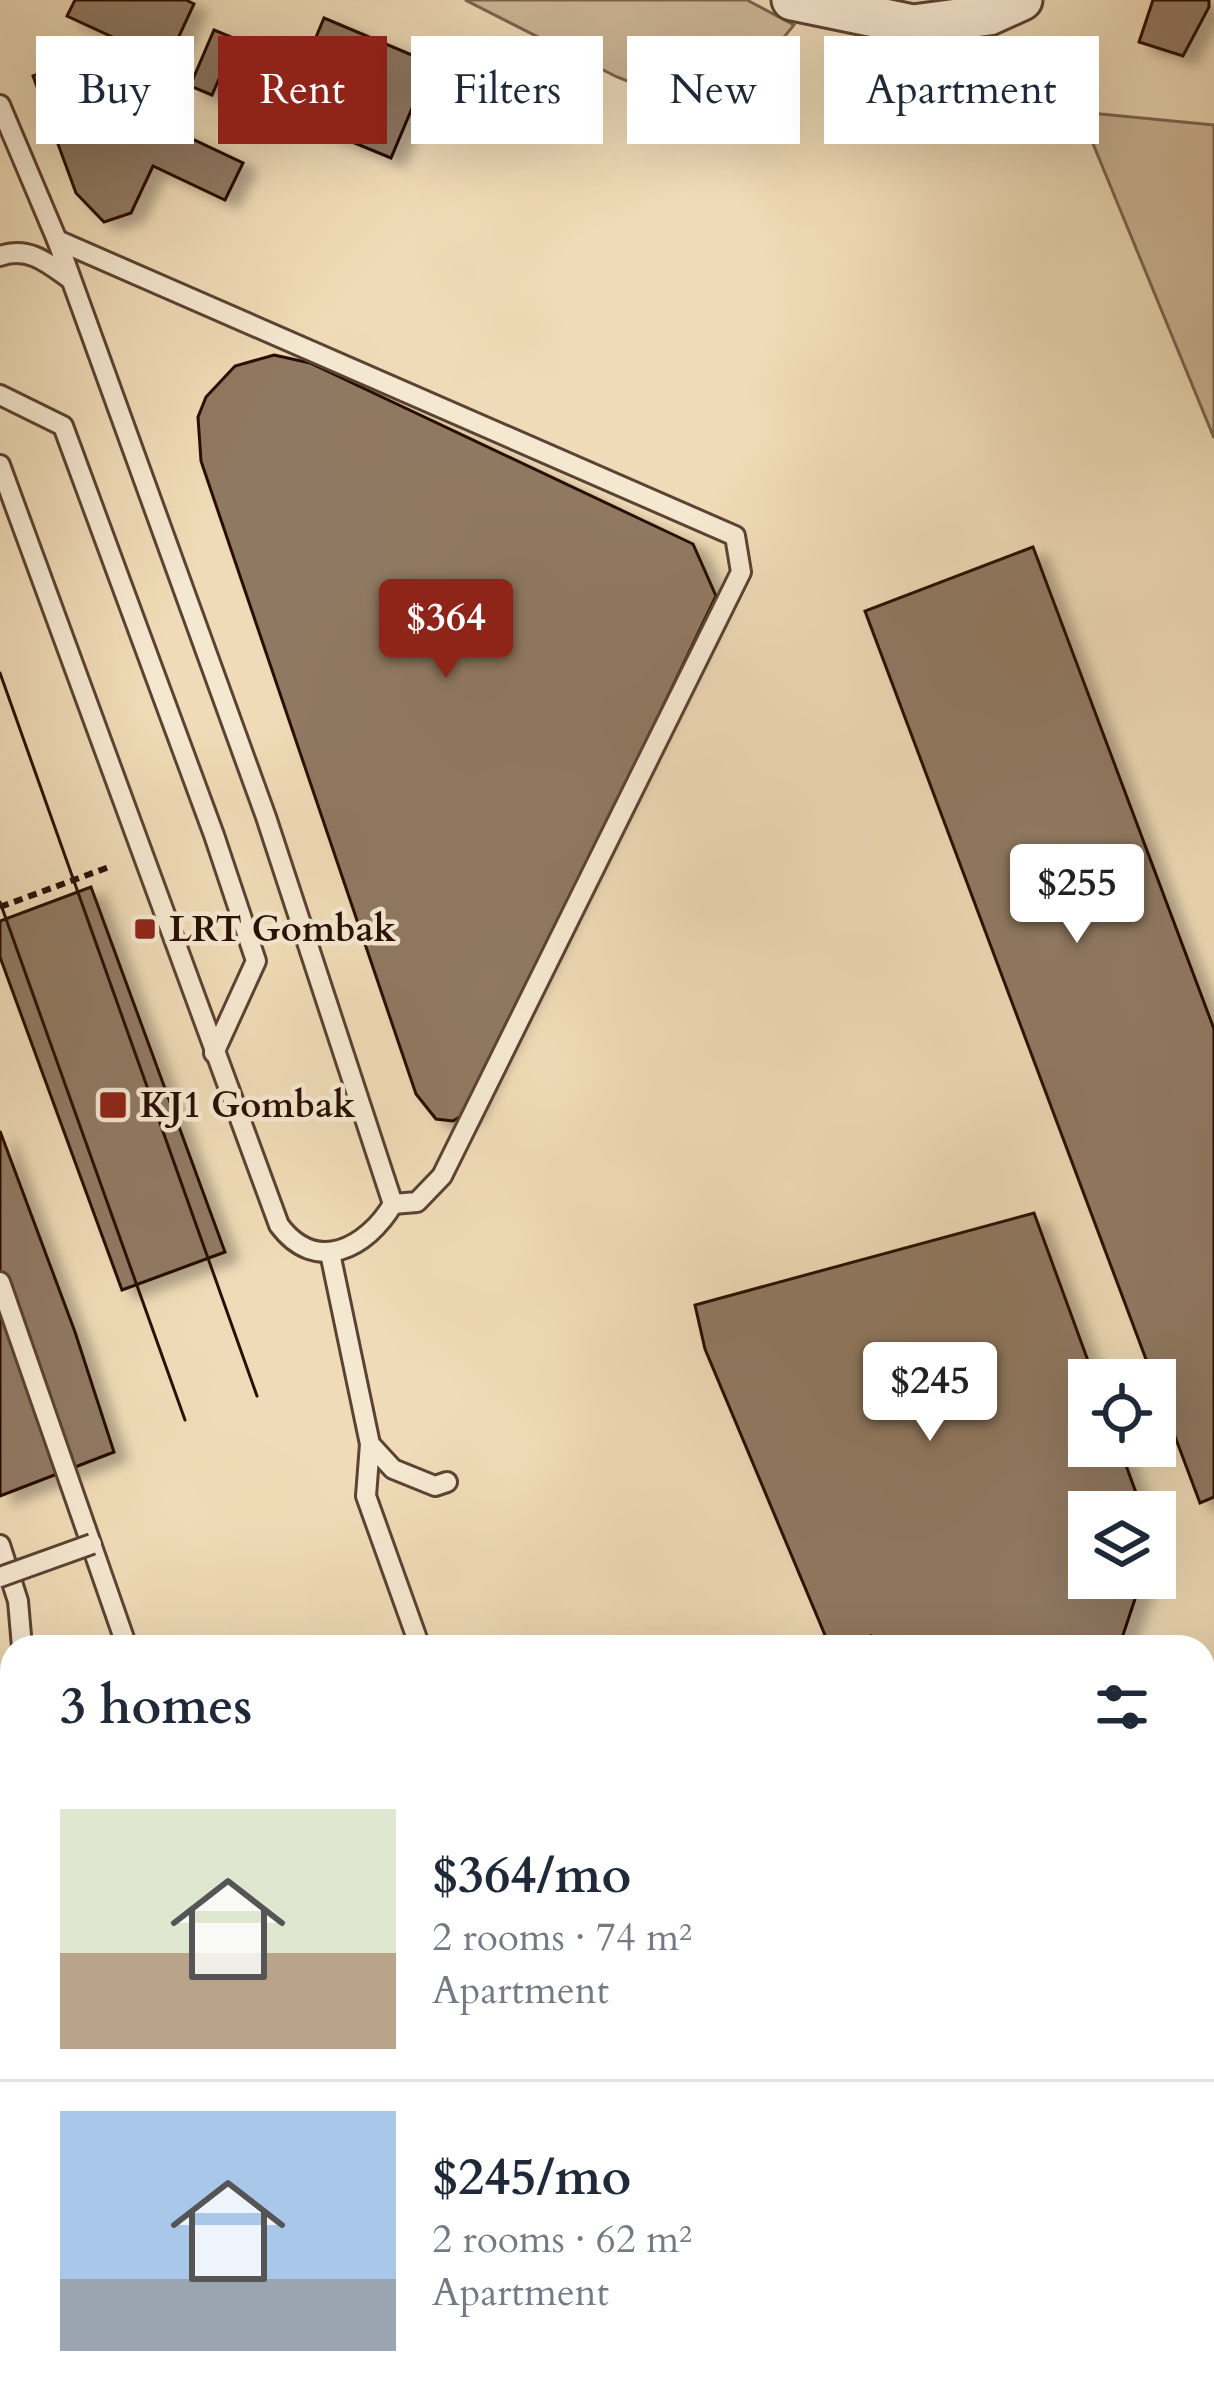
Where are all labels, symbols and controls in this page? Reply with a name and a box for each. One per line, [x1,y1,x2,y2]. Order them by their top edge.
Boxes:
chip: Buy [36,36,194,144]
chip: Rent [218,36,387,144]
chip: Filters [411,36,603,144]
chip: New [627,36,800,144]
chip: Apartment [824,36,1099,144]
pin: $364 [375,579,517,681]
text: $364 [406,591,486,644]
pin: $255 [1006,844,1148,946]
text: $255 [1037,856,1117,909]
place label: LRT Gombak [169,905,397,954]
marker: LRT Gombak [132,916,158,942]
place label: KJ1 Gombak [140,1081,356,1130]
marker: KJ1 Gombak [97,1089,129,1121]
pin: $245 [859,1342,1001,1444]
text: $245 [890,1354,970,1407]
map controls [1068,1359,1176,1599]
button: locate [1068,1359,1176,1467]
button: layers [1068,1491,1176,1599]
text: 3 homes [60,1672,252,1742]
icon: filters [1089,1674,1155,1740]
text: $364/mo [432,1841,631,1911]
icon: home [156,1857,300,2001]
text: 2 rooms · 74 m² [432,1911,692,1964]
text: Apartment [432,1964,609,2017]
text: $245/mo [432,2143,631,2213]
icon: home [156,2159,300,2303]
text: 2 rooms · 62 m² [432,2213,692,2266]
text: Apartment [432,2266,609,2319]

